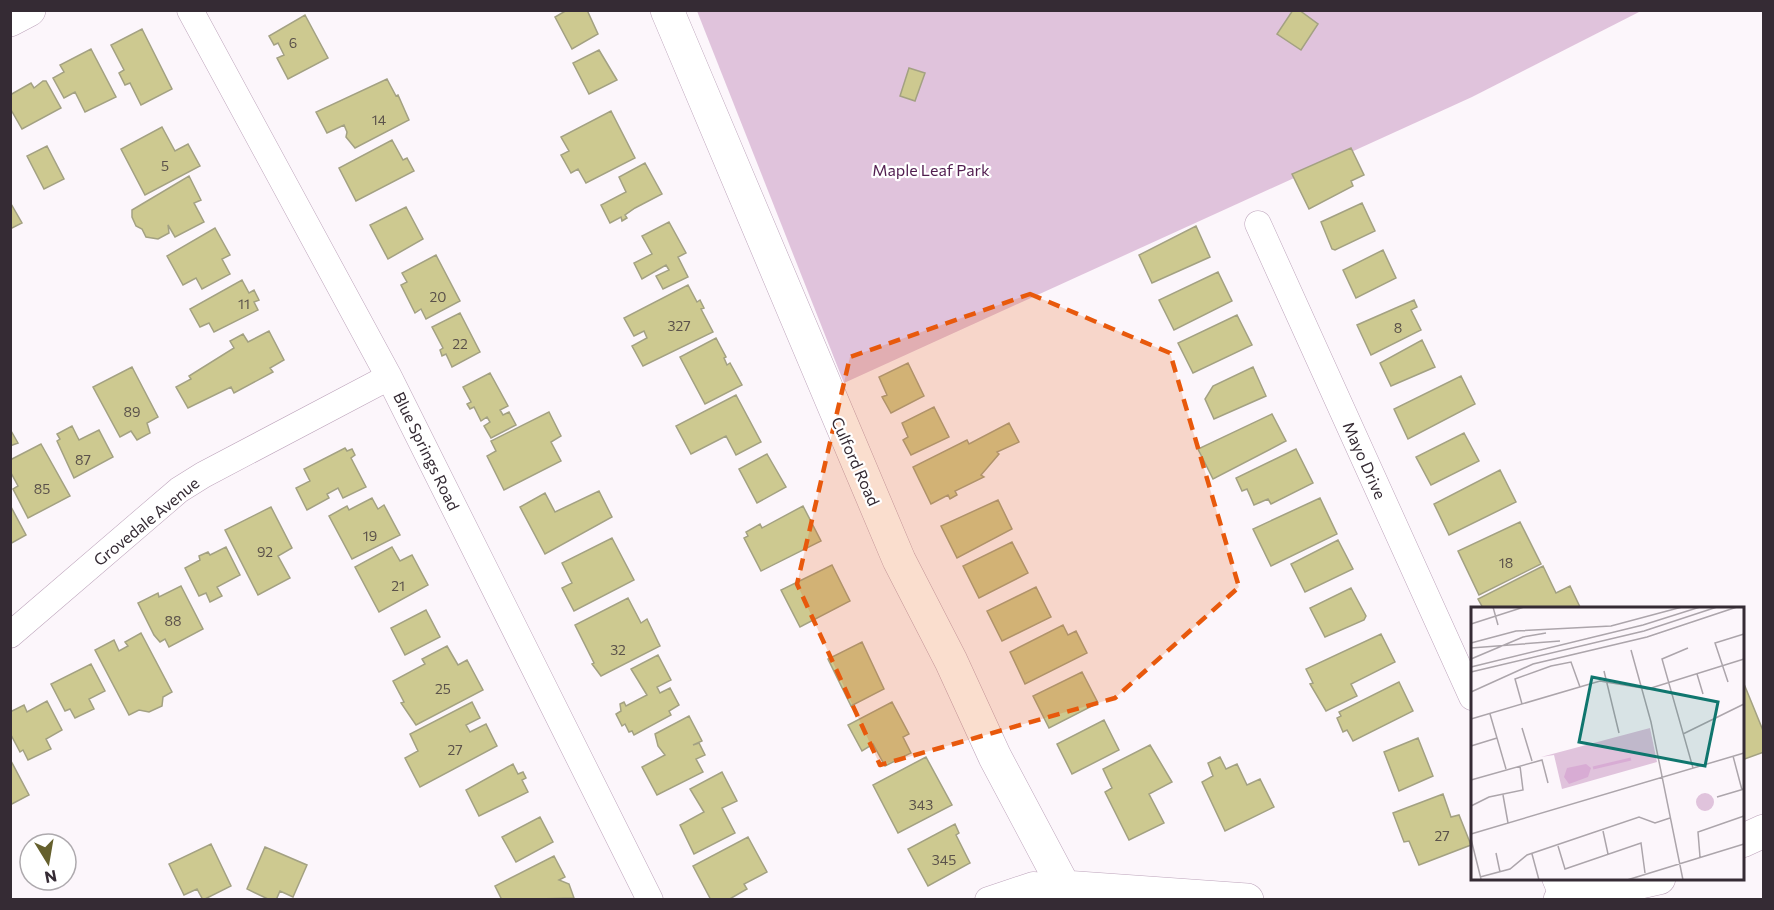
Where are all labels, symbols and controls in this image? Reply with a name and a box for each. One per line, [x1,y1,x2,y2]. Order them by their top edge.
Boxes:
house number: 6 [289,34,297,51]
house number: 14 [372,111,387,128]
house number: 5 [161,157,169,174]
park label: Maple Leaf Park [872,160,990,179]
house number: 20 [430,288,446,305]
house number: 11 [238,295,250,312]
house number: 327 [667,317,691,334]
house number: 8 [1394,319,1402,336]
house number: 22 [452,335,468,352]
street label: Blue Springs Road [390,389,464,513]
house number: 89 [124,403,141,420]
street label: Culford Road [828,414,884,508]
street label: Mayo Drive [1340,418,1390,502]
house number: 87 [75,451,91,468]
street label: Grovedale Avenue [90,473,202,569]
house number: 85 [34,480,50,497]
house number: 19 [363,527,377,544]
house number: 92 [257,543,273,560]
house number: 18 [1499,554,1513,571]
house number: 21 [391,577,405,594]
inset map [1471,607,1744,880]
house number: 88 [165,612,182,629]
house number: 32 [610,641,626,658]
house number: 25 [435,680,451,697]
house number: 27 [447,741,463,758]
house number: 343 [909,796,933,813]
house number: 27 [1434,827,1450,844]
north arrow [18,832,78,892]
house number: 345 [932,851,956,868]
text: N [43,867,59,888]

